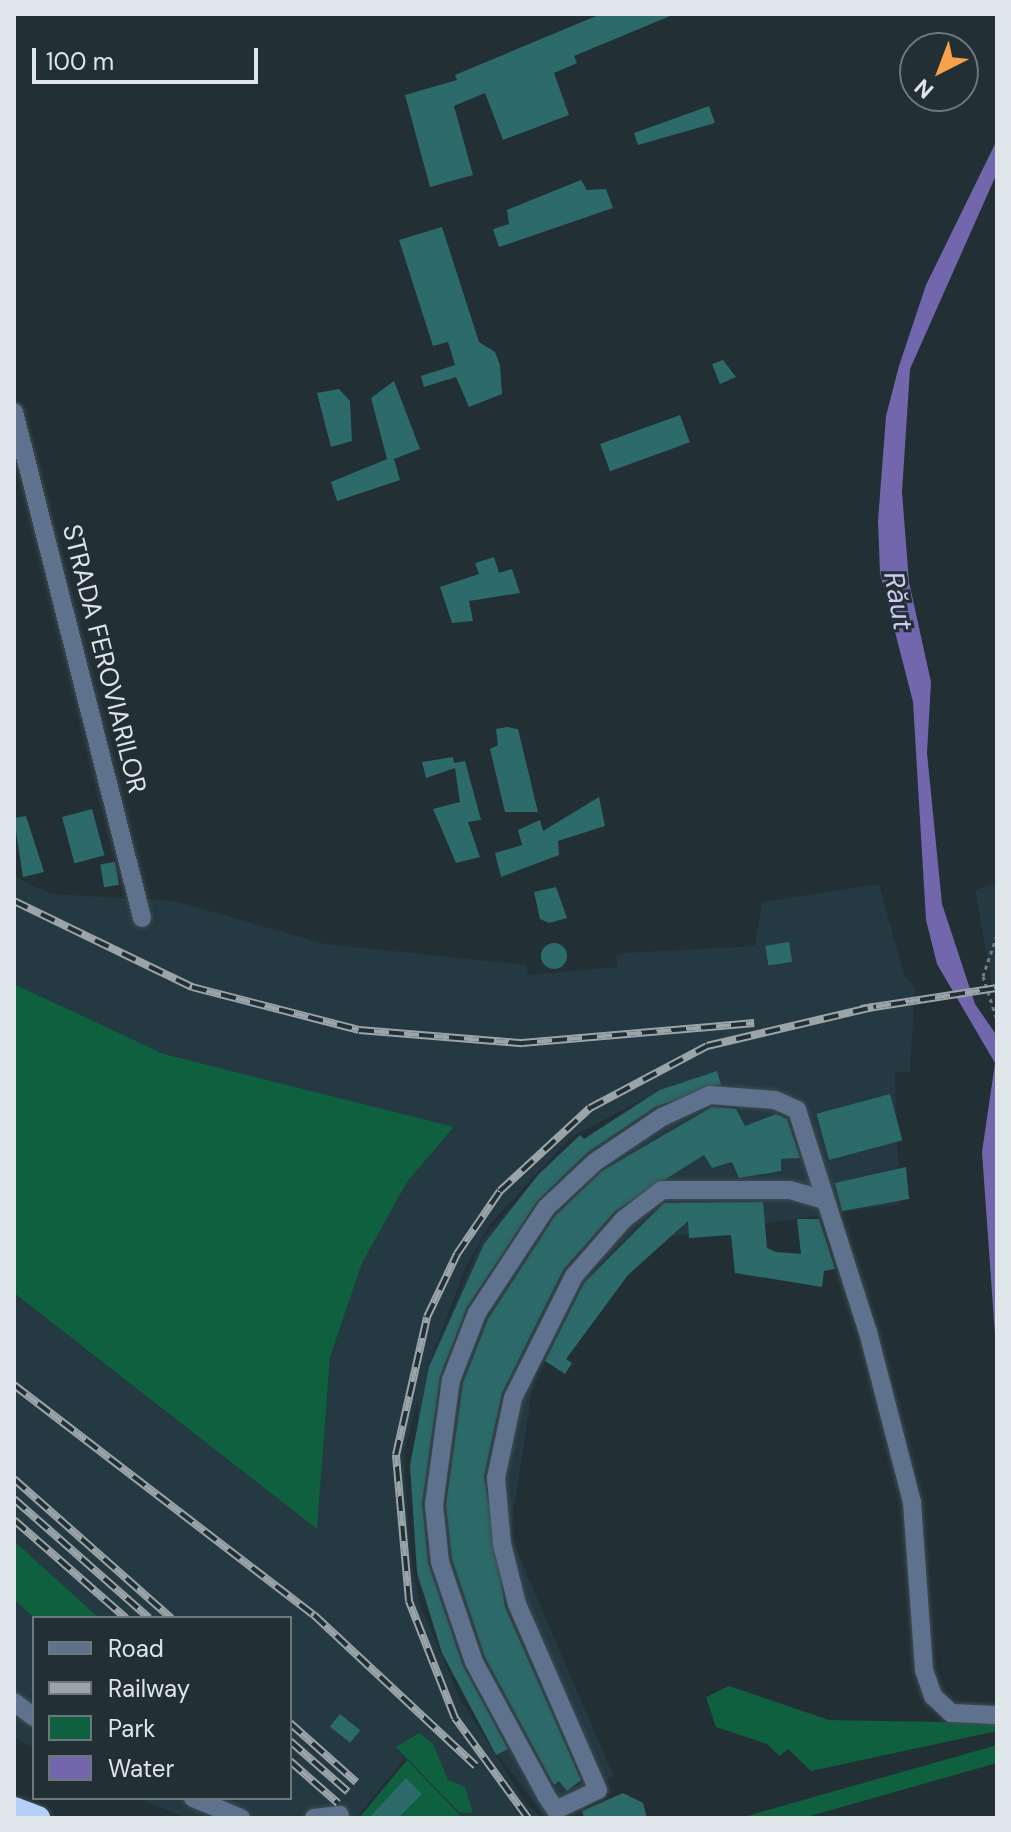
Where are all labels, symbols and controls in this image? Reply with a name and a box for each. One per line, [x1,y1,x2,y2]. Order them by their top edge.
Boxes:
scale bar [36,32,262,82]
north arrow [899,32,979,112]
text: 100 m [46,46,114,77]
text: N [908,73,940,105]
street label: STRADA FEROVIARILOR [55,521,153,797]
water label: Răut [876,569,920,633]
legend [32,1616,292,1800]
text: Road [108,1633,164,1664]
text: Railway [108,1673,190,1704]
text: Park [108,1713,155,1744]
text: Water [108,1753,174,1784]

